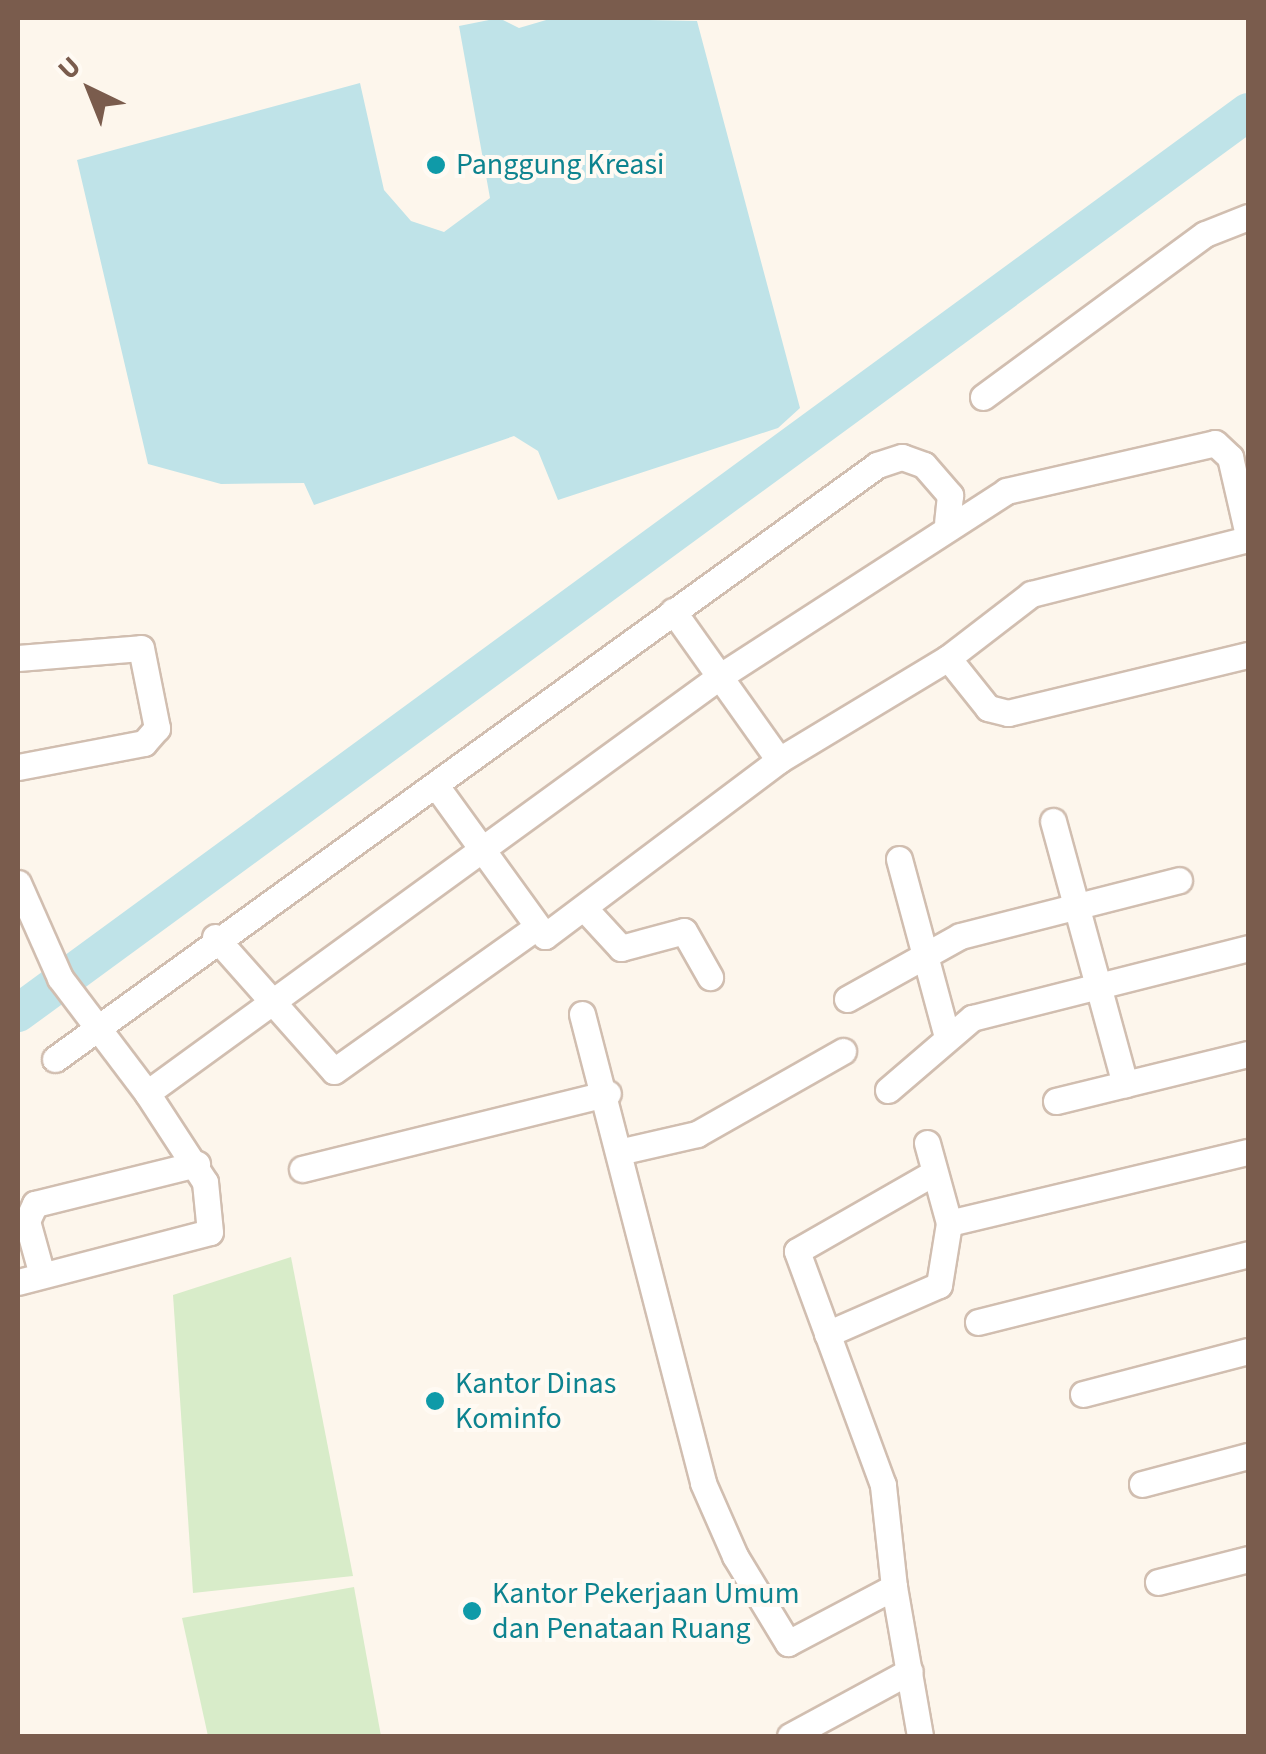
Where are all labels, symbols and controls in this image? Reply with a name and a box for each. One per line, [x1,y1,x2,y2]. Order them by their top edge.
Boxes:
north arrow [40,40,140,140]
text: U [49,47,90,89]
place label: Panggung Kreasi [456,147,664,183]
marker: Panggung Kreasi [425,154,447,176]
place label: Kantor Dinas Kominfo [455,1366,616,1436]
marker: Kantor Dinas Kominfo [424,1390,446,1412]
place label: Kantor Pekerjaan Umum dan Penataan Ruang [492,1576,800,1646]
marker: Kantor Pekerjaan Umum dan Penataan Ruang [461,1600,483,1622]

